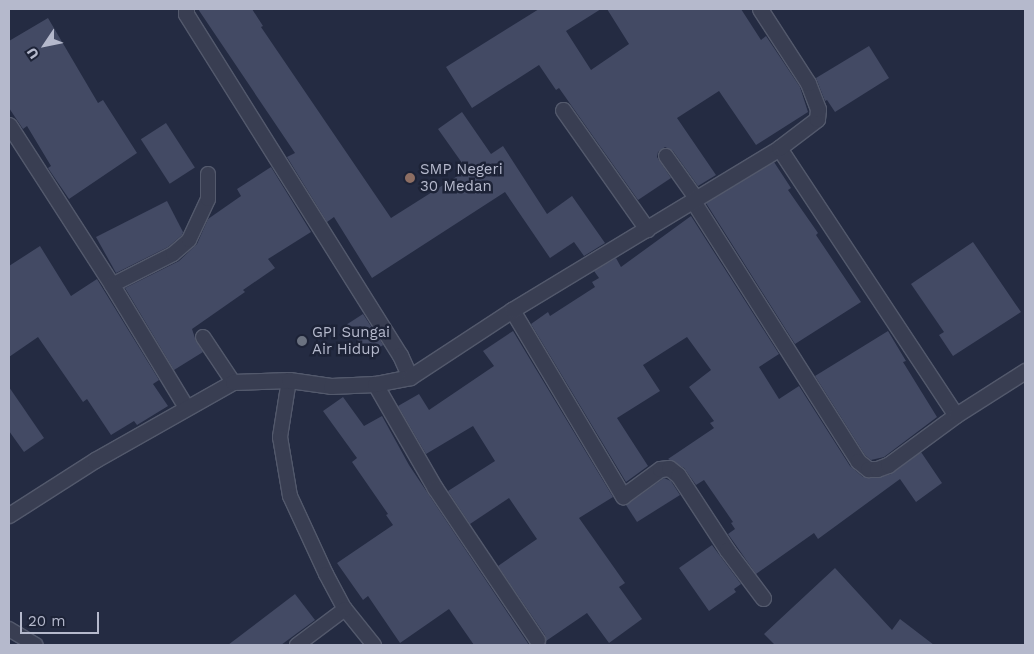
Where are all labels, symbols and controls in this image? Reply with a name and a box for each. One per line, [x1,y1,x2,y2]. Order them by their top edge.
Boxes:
north arrow [20,20,70,70]
text: U [23,45,42,62]
place label: SMP Negeri 30 Medan [420,160,503,195]
marker: SMP Negeri 30 Medan [404,172,416,184]
place label: GPI Sungai Air Hidup [312,323,390,358]
marker: GPI Sungai Air Hidup [296,335,308,347]
scale bar [22,602,101,634]
text: 20 m [28,612,66,630]

